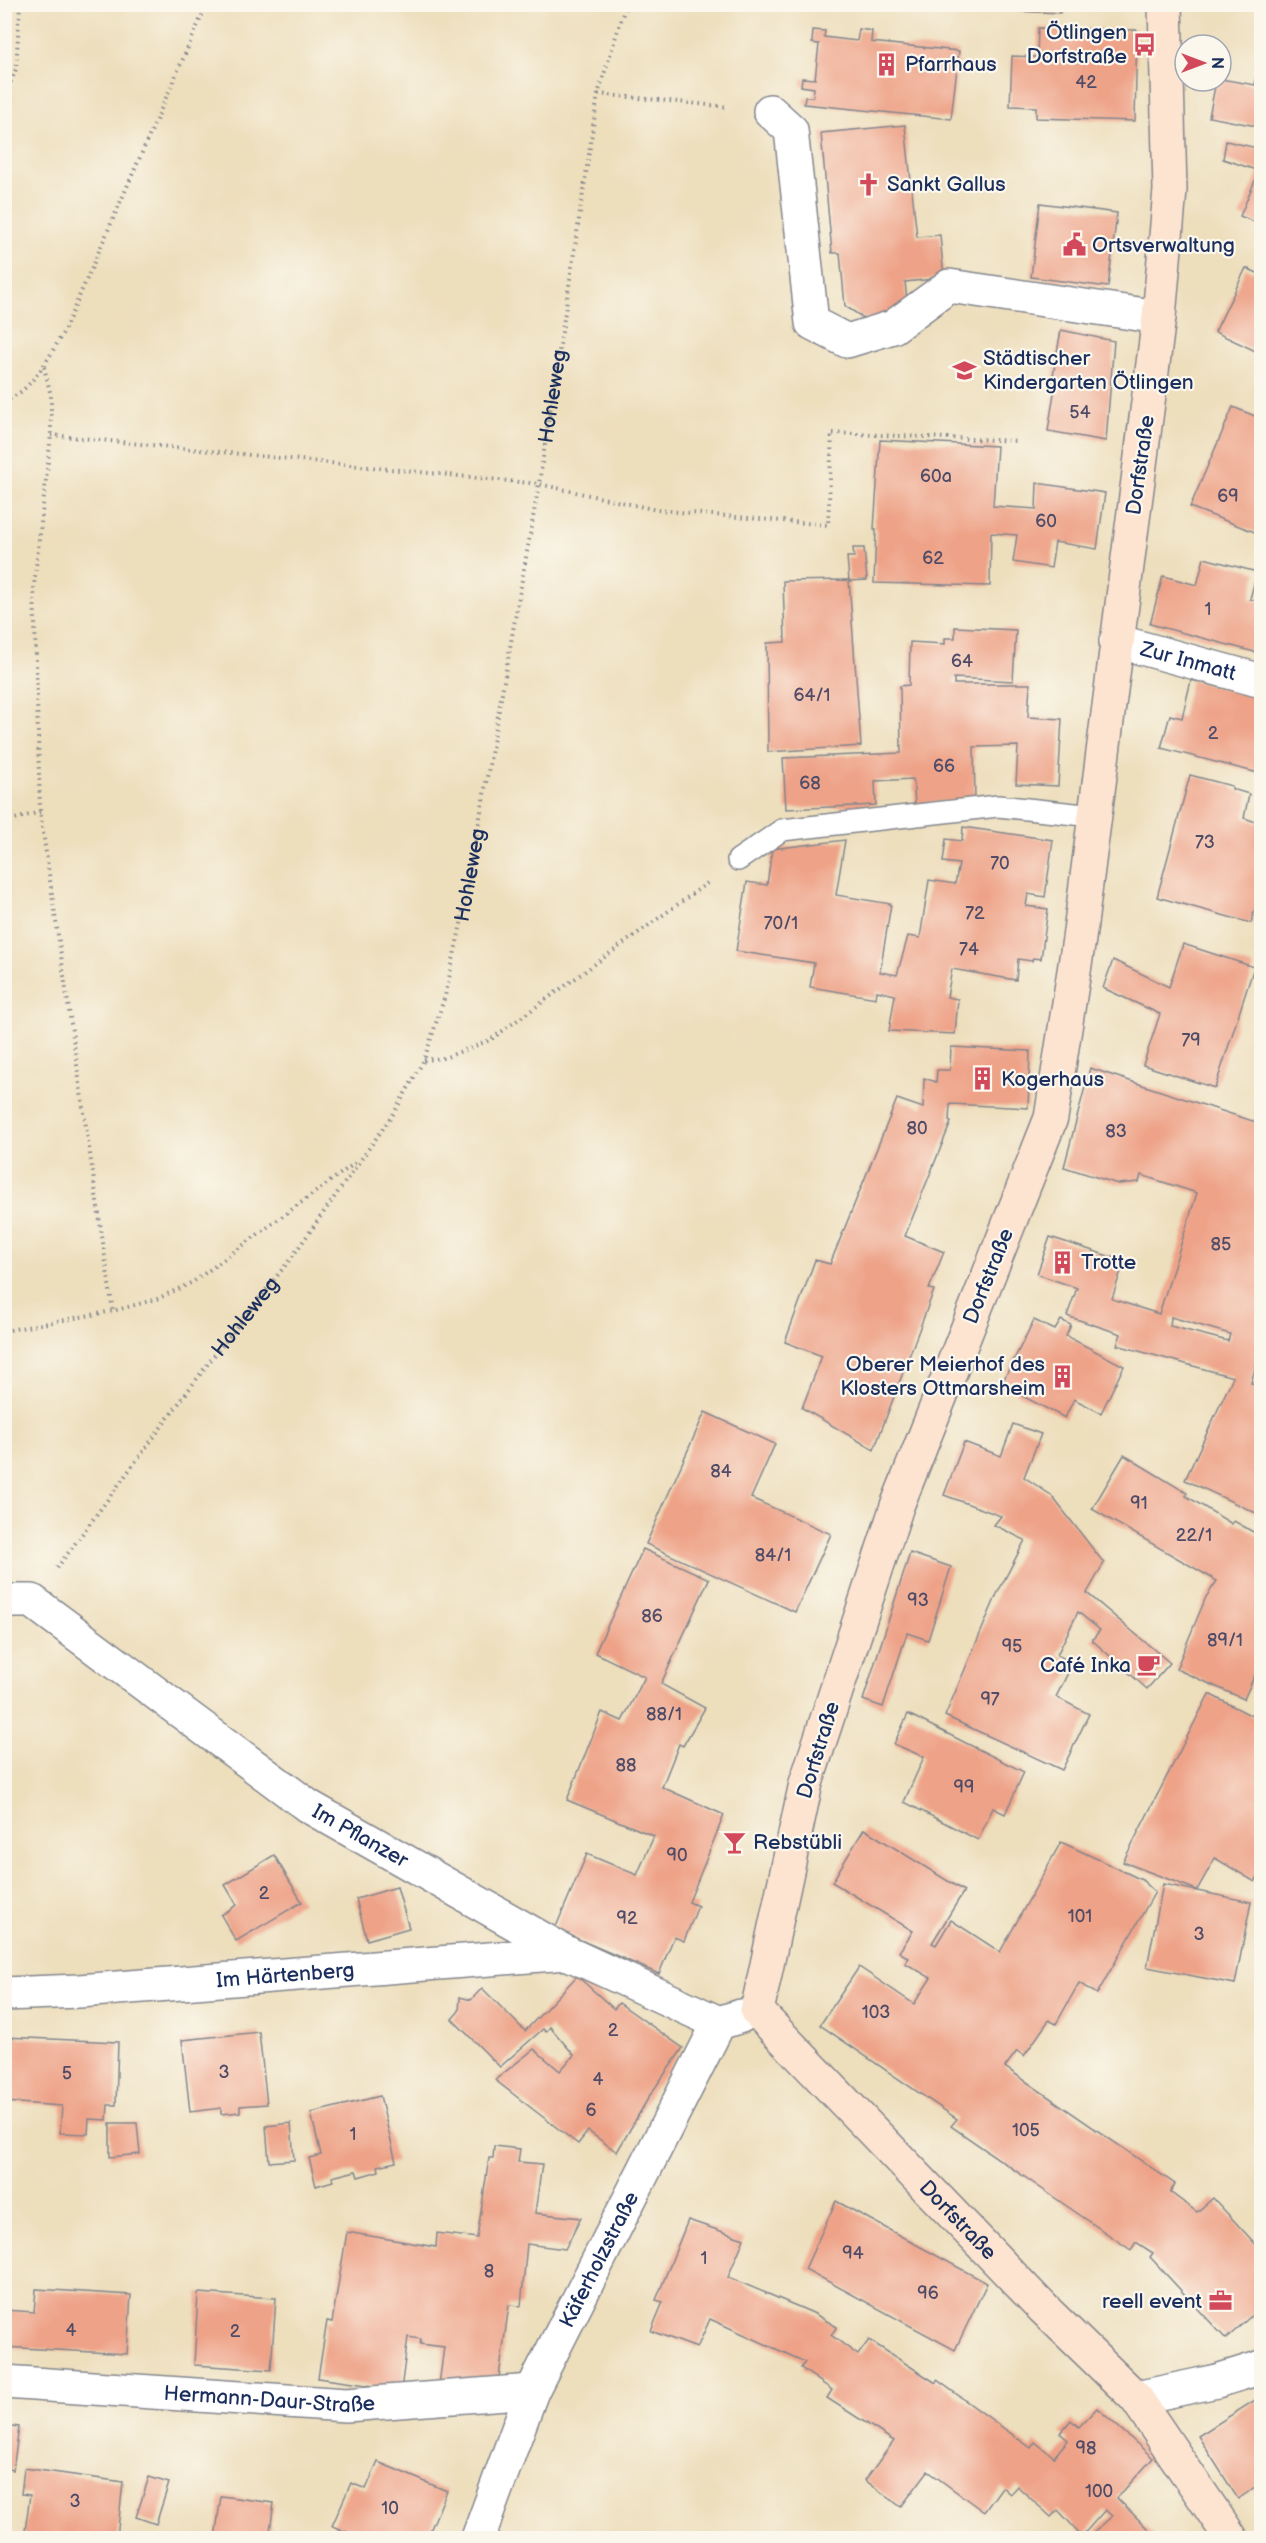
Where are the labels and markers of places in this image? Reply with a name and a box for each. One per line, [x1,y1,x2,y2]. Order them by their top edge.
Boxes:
place label: Ötlingen Dorfstraße [1026,20,1127,69]
bus stop icon: Ötlingen Dorfstraße [1132,31,1158,57]
building icon: Pfarrhaus [874,51,900,77]
place label: Pfarrhaus [905,52,997,77]
church icon: Sankt Gallus [856,171,882,197]
place label: Sankt Gallus [887,172,1006,197]
public building icon: Ortsverwaltung [1061,232,1087,258]
place label: Ortsverwaltung [1092,233,1235,258]
place label: Städtischer Kindergarten Ötlingen [983,346,1194,395]
school or university icon: Städtischer Kindergarten Ötlingen [952,357,978,383]
building icon: Kogerhaus [970,1066,996,1092]
place label: Kogerhaus [1001,1067,1104,1092]
building icon: Trotte [1050,1249,1076,1275]
place label: Trotte [1081,1250,1136,1275]
place label: Oberer Meierhof des Klosters Ottmarsheim [840,1352,1045,1401]
building icon: Oberer Meierhof des Klosters Ottmarsheim [1050,1363,1076,1389]
cafe icon: Café Inka [1136,1652,1162,1678]
place label: Café Inka [1040,1653,1131,1678]
bar icon: Rebstübli [722,1829,748,1855]
place label: Rebstübli [753,1830,842,1855]
office icon: reell event [1207,2288,1233,2314]
place label: reell event [1102,2289,1203,2314]

